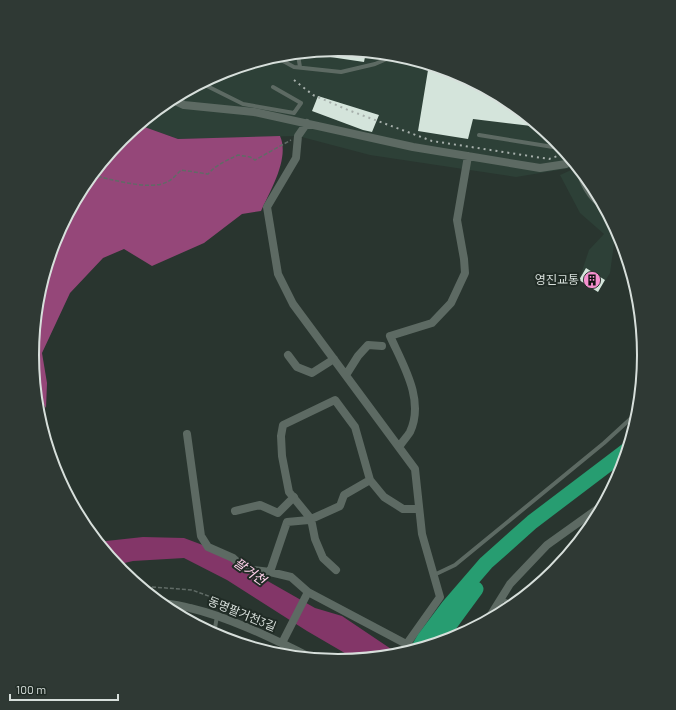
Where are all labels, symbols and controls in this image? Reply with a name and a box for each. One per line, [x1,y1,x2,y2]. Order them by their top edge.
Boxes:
building icon: 영진교통 [582,270,602,290]
place label: 영진교통 [535,272,579,286]
water label: 팔거천 [231,554,270,589]
street label: 동명팔거천3길 [206,593,279,633]
scale bar [10,676,118,702]
text: 100 m [16,682,46,696]

